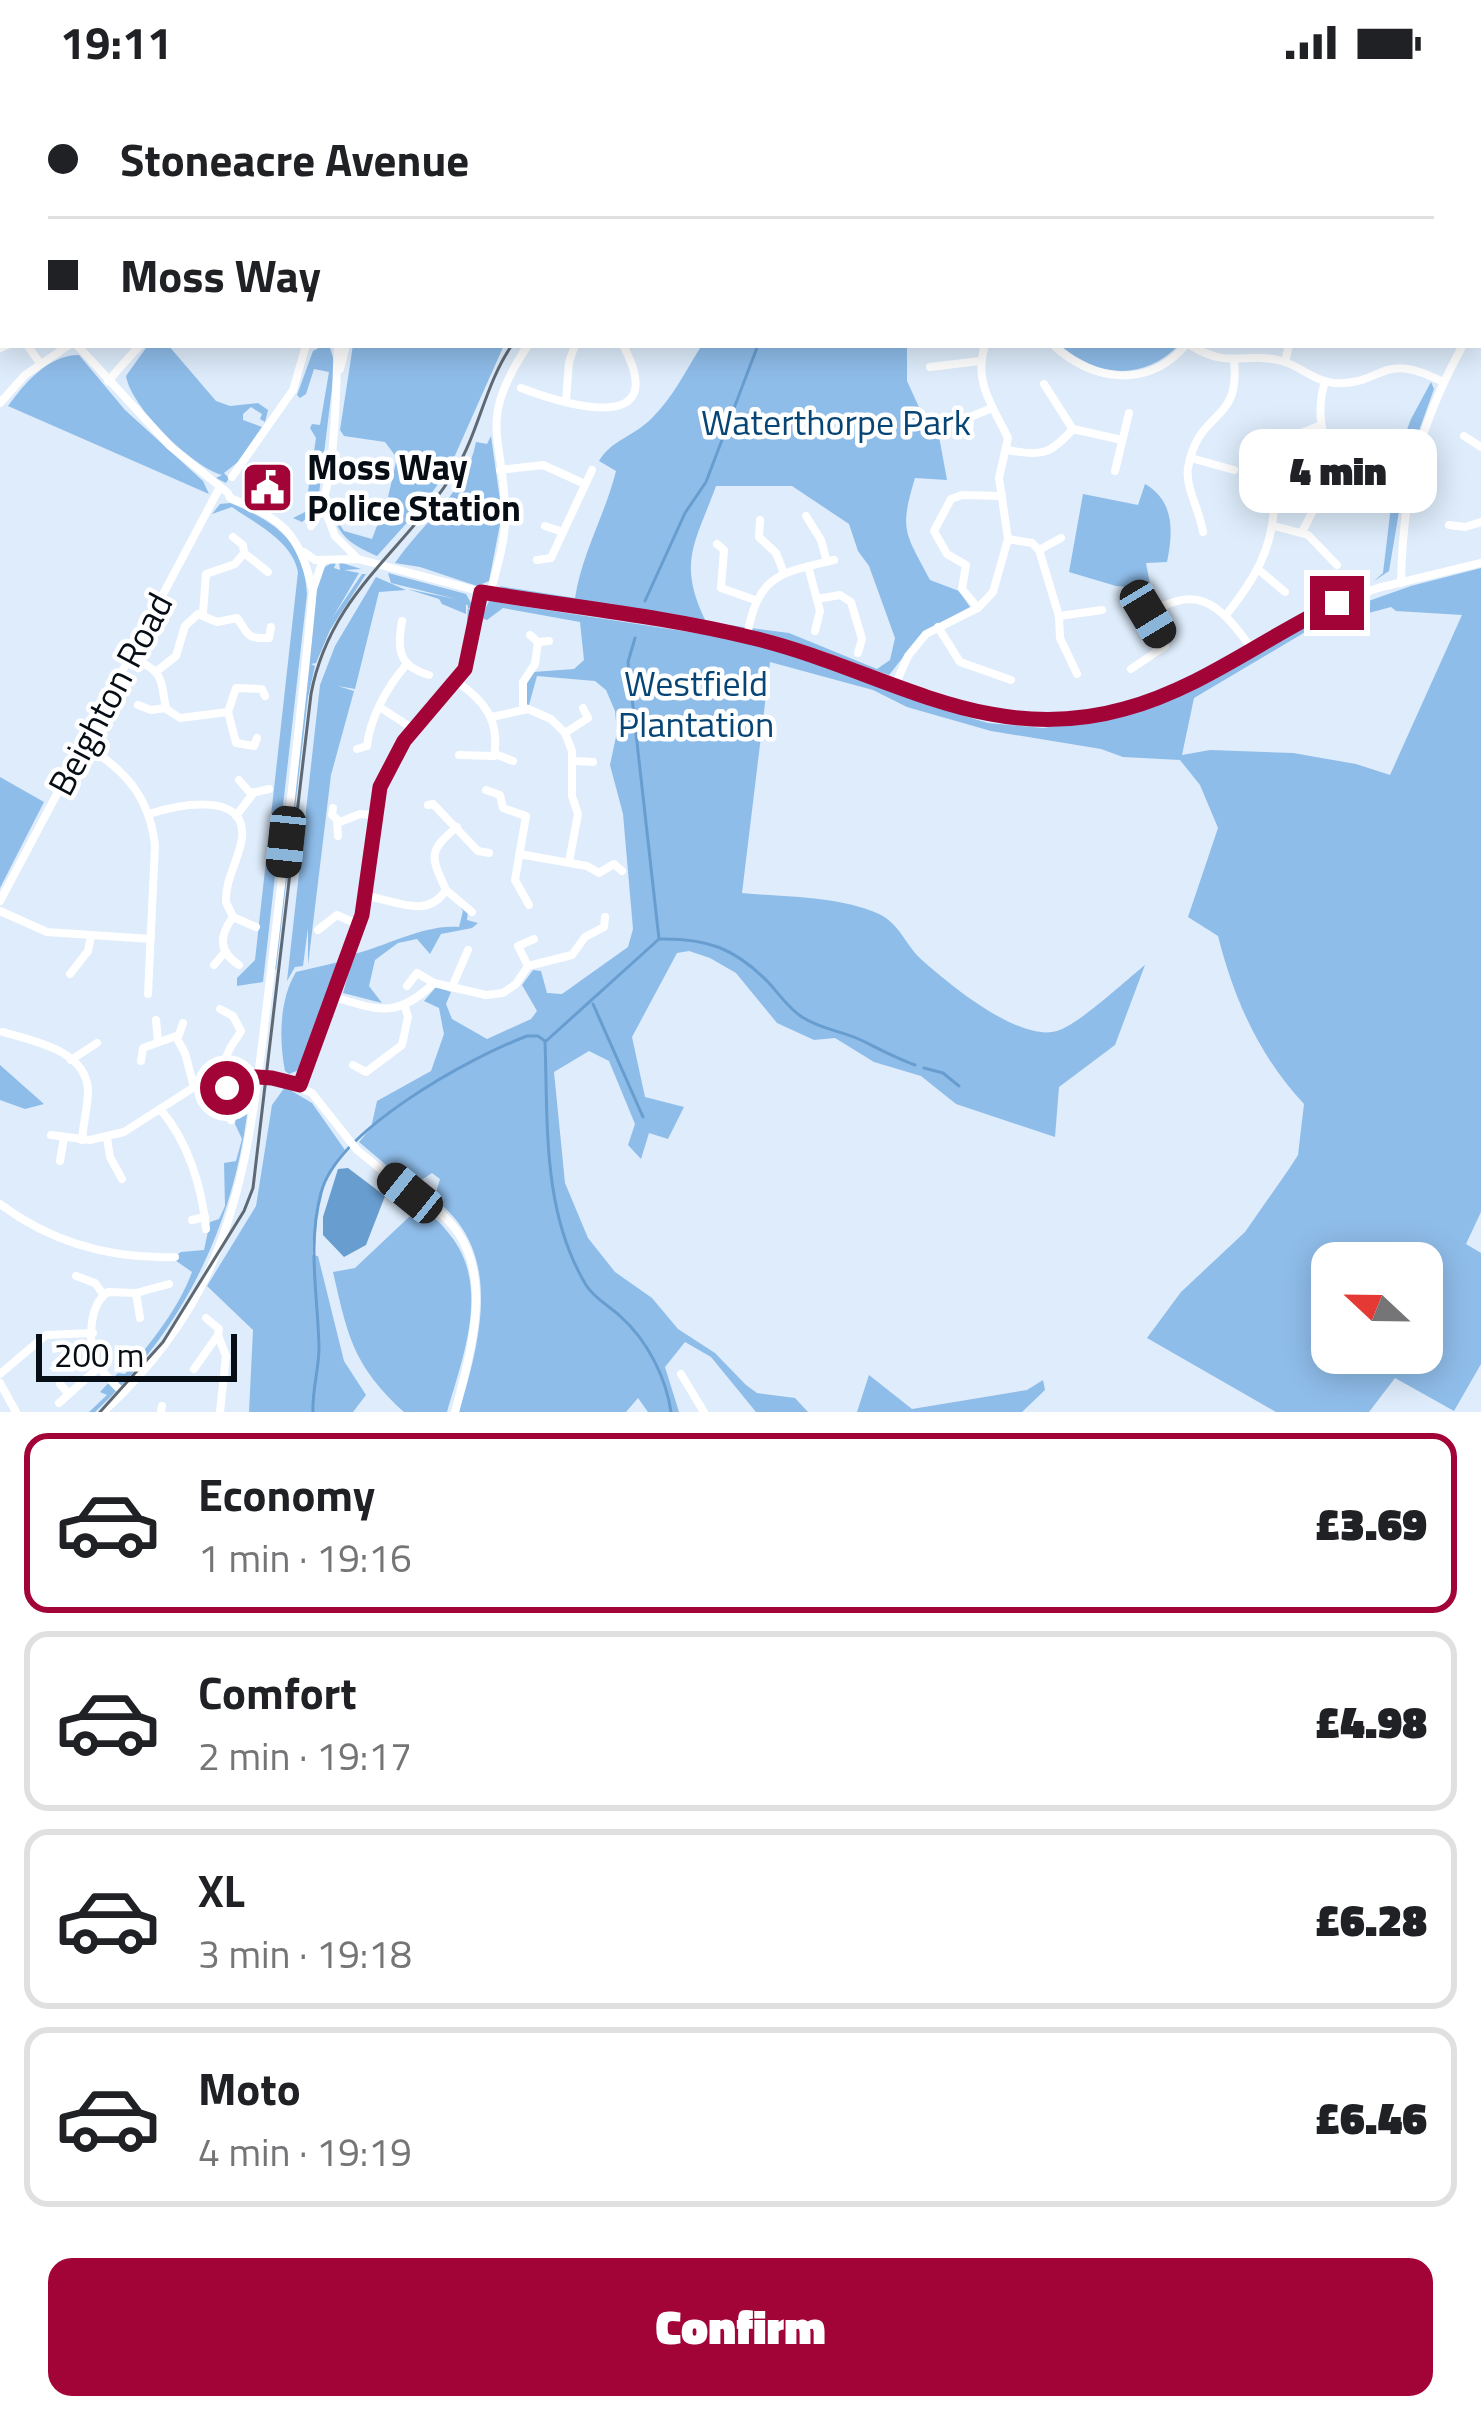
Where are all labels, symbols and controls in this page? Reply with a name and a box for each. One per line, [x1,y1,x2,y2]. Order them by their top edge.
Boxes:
text: 19:11 [60,8,172,76]
text: Stoneacre Avenue [120,125,469,193]
text: Moss Way [120,241,321,309]
park label: Waterthorpe Park [701,394,971,449]
callout: 4 min [1238,429,1436,513]
place label: Moss Way Police Station [307,439,521,535]
text: 4 min [1290,441,1386,500]
public building icon: Moss Way Police Station [240,460,296,516]
car [1114,574,1182,654]
route end [1310,576,1364,630]
street label: Beighton Road [33,582,186,805]
park label: Westfield Plantation [618,655,774,751]
car [264,804,308,880]
route start [200,1061,254,1115]
car [371,1156,449,1230]
north arrow [1311,1242,1443,1374]
map controls [1311,1242,1443,1374]
scale bar [36,1328,237,1381]
text: 200 m [54,1330,144,1380]
text: Economy [198,1460,375,1528]
icon: car [54,1469,162,1577]
text: £3.69 [1315,1489,1427,1557]
text: 1 min · 19:16 [198,1528,412,1587]
text: Comfort [198,1658,357,1726]
icon: car [54,1667,162,1775]
text: £4.98 [1315,1687,1427,1755]
text: 2 min · 19:17 [198,1726,412,1785]
text: XL [198,1856,245,1924]
icon: car [54,1865,162,1973]
text: £6.28 [1315,1885,1427,1953]
text: 3 min · 19:18 [198,1924,412,1983]
text: Moto [198,2054,301,2122]
icon: car [54,2063,162,2171]
text: £6.46 [1315,2083,1427,2151]
text: 4 min · 19:19 [198,2122,412,2181]
button: Confirm [48,2258,1433,2396]

